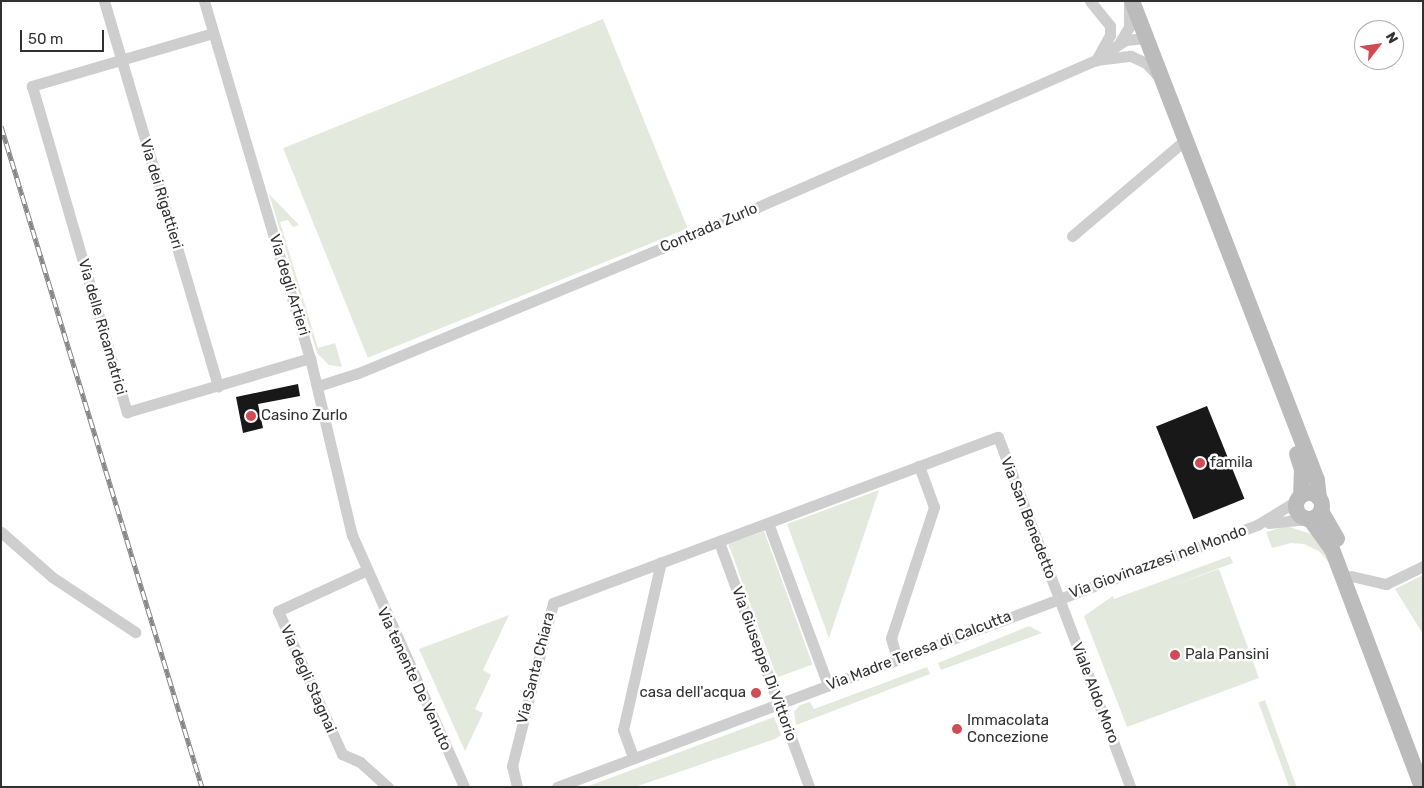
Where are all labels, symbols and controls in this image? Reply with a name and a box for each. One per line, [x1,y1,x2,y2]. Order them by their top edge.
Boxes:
scale bar [22,20,106,52]
north arrow [1354,20,1404,70]
text: N [1382,29,1401,46]
text: 50 m [28,30,63,48]
street label: Via dei Rigattieri [136,137,186,251]
street label: Contrada Zurlo [658,199,760,257]
street label: Via degli Artieri [265,232,313,338]
street label: Via delle Ricamatrici [74,257,130,397]
place label: Casino Zurlo [261,407,348,425]
marker: Casino Zurlo [245,410,257,422]
street label: Via San Benedetto [996,454,1060,582]
place label: famila [1210,454,1253,472]
marker: famila [1194,457,1206,469]
street label: Via Giovinazzesi nel Mondo [1067,522,1249,602]
street label: Via Giuseppe Di Vittorio [728,584,800,744]
street label: Via tenente De Venuto [373,604,455,754]
street label: Via Madre Teresa di Calcutta [824,607,1014,695]
street label: Via Santa Chiara [513,610,559,726]
street label: Via degli Stagnai [276,622,340,736]
street label: Viale Aldo Moro [1067,640,1123,746]
place label: Pala Pansini [1185,646,1269,664]
marker: Pala Pansini [1169,649,1181,661]
place label: casa dell'acqua [640,684,746,702]
marker: casa dell'acqua [750,687,762,699]
place label: Immacolata Concezione [967,711,1049,746]
marker: Immacolata Concezione [951,723,963,735]

